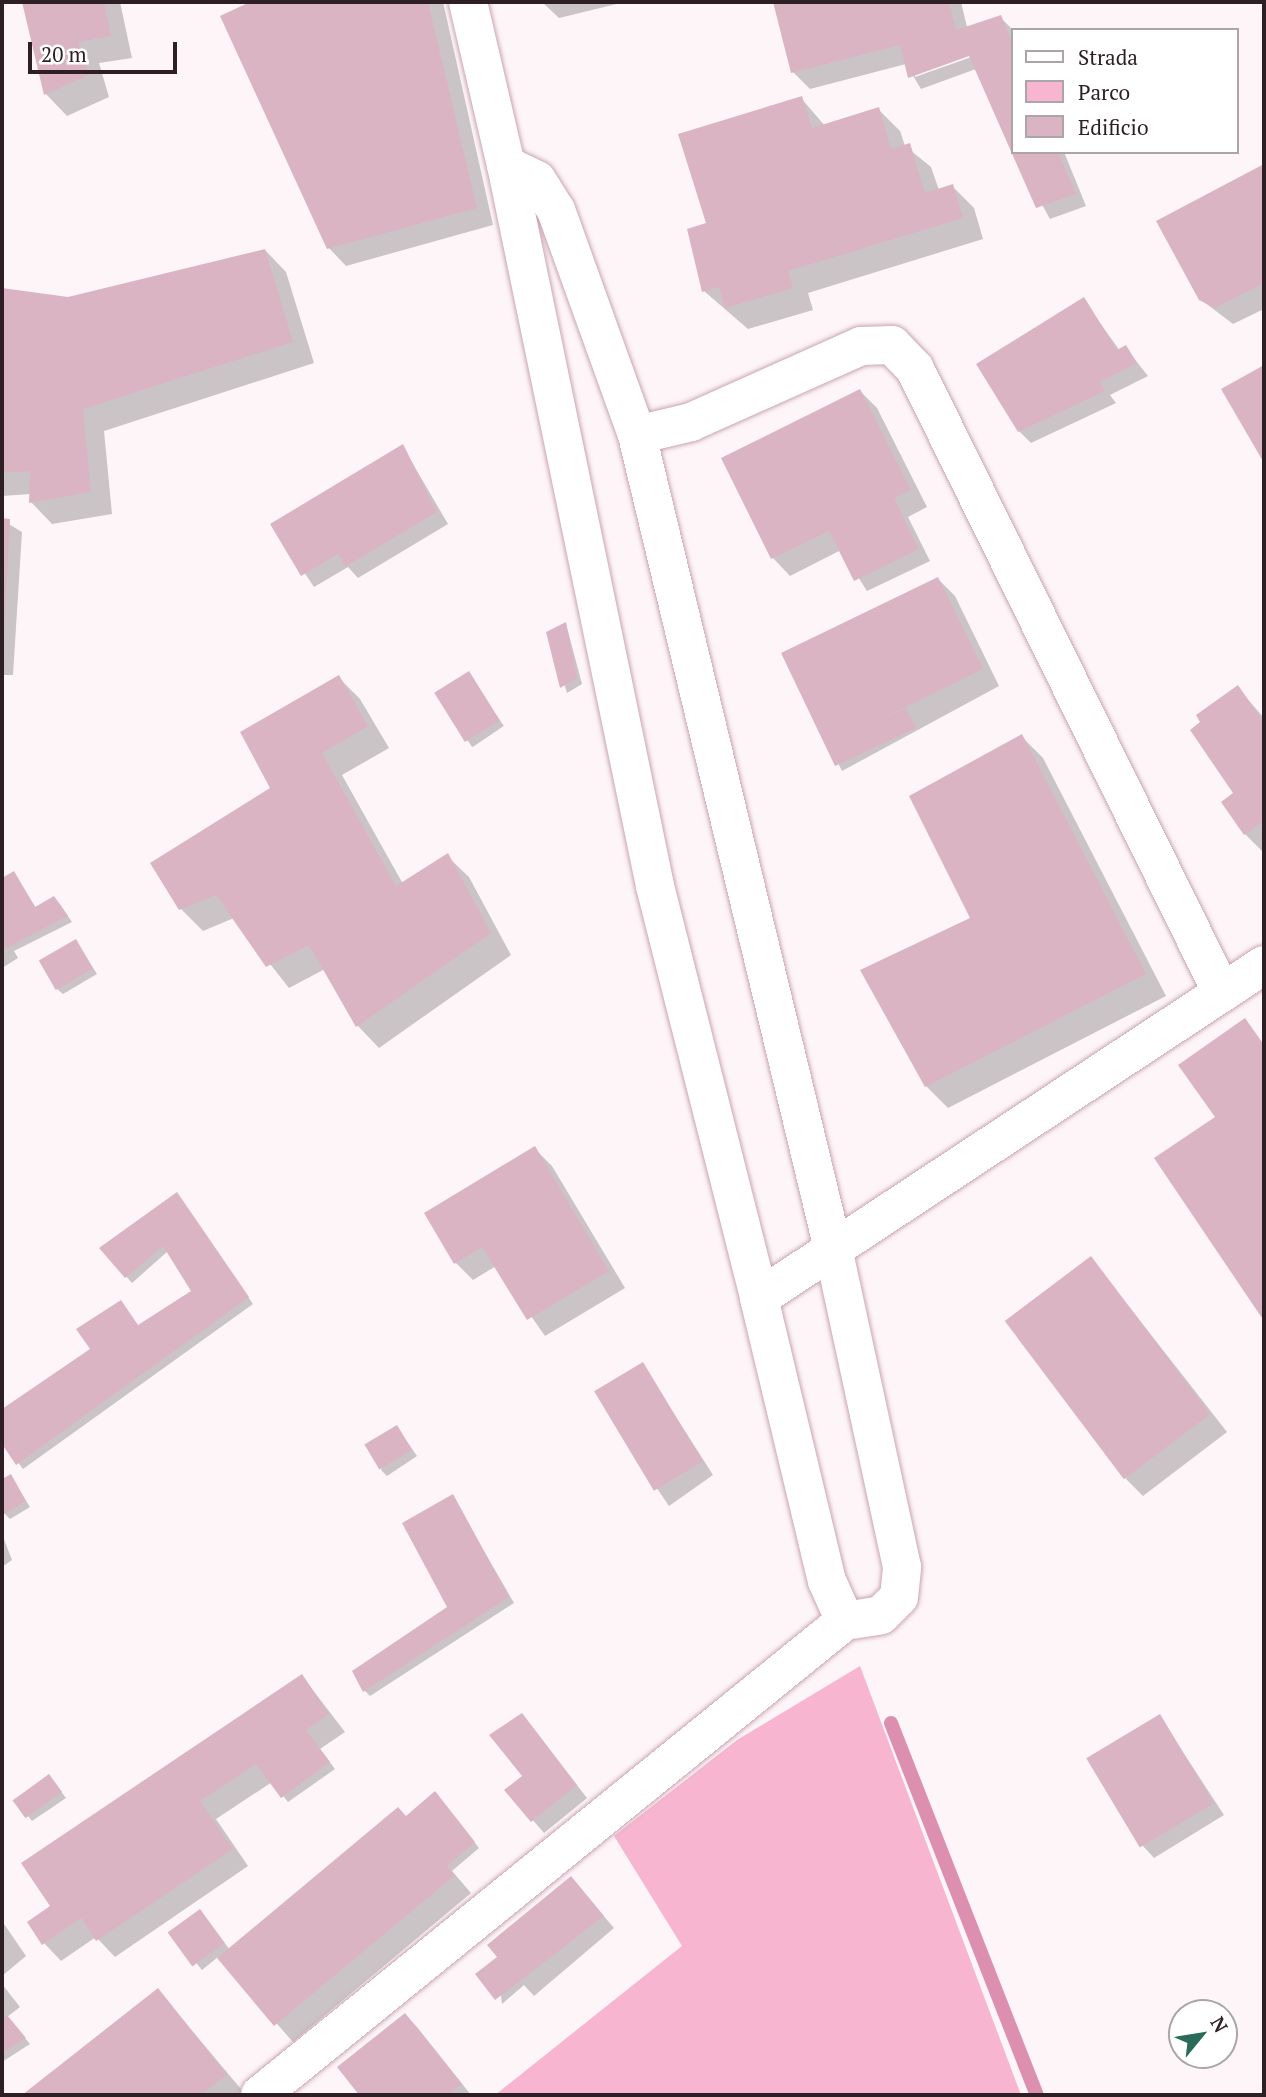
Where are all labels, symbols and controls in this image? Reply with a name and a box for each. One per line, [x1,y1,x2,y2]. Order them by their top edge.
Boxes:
scale bar [32,28,180,72]
legend [1010,28,1238,154]
text: 20 m [41,40,87,68]
text: Strada [1078,43,1138,71]
text: Parco [1078,78,1130,106]
text: Edificio [1078,113,1149,141]
north arrow [1168,1999,1238,2069]
text: N [1205,2012,1234,2037]

